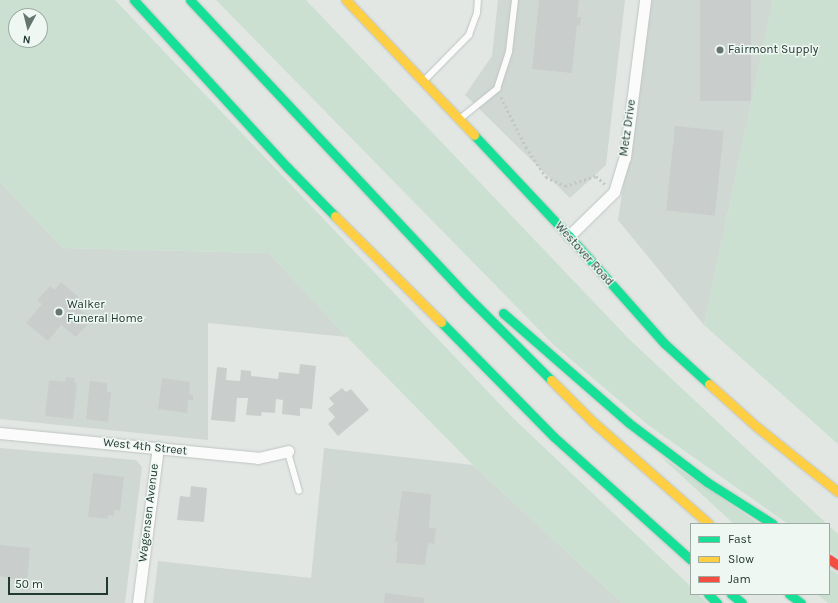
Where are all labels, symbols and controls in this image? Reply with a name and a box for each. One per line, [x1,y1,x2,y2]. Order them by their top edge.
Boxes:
north arrow [8,8,48,48]
text: N [22,32,31,46]
place label: Fairmont Supply [728,43,818,57]
marker: Fairmont Supply [715,45,725,55]
street label: Metz Drive [617,99,639,157]
street label: Westover Road [552,219,616,289]
place label: Walker Funeral Home [67,298,143,326]
marker: Walker Funeral Home [54,307,64,317]
street label: West 4th Street [102,435,188,459]
street label: Wagensen Avenue [136,463,162,563]
legend [690,523,830,595]
text: Fast [728,532,751,546]
text: Slow [728,552,754,566]
scale bar [10,569,110,595]
text: Jam [728,572,751,586]
text: 50 m [15,577,43,591]

